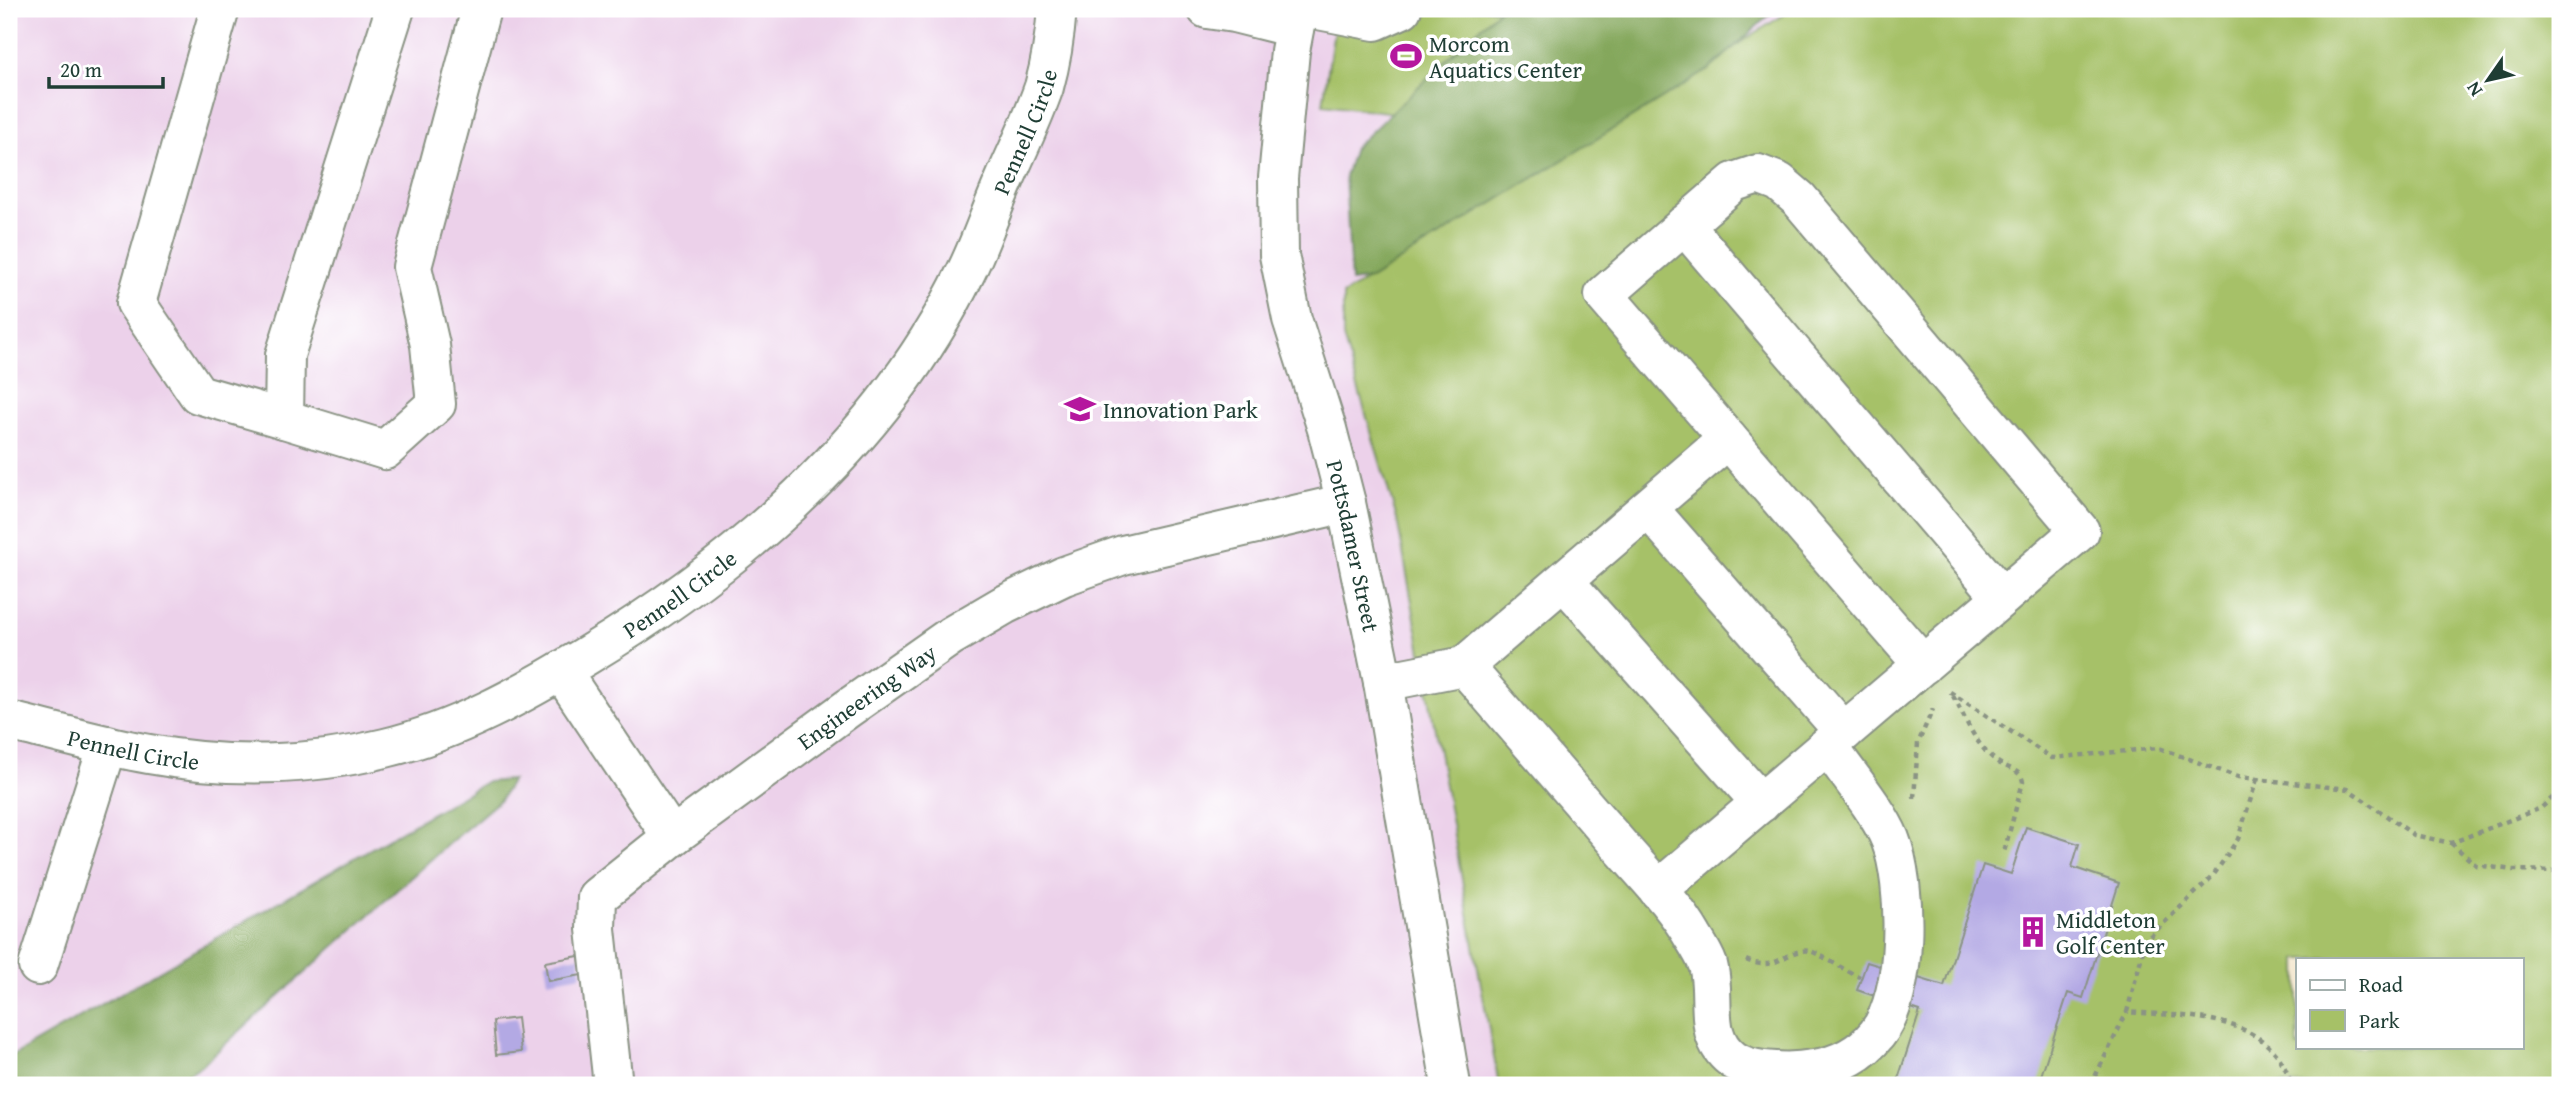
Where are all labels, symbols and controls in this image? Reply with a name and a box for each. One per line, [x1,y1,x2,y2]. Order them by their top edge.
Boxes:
place label: Morcom Aquatics Center [1429,27,1582,86]
sports icon: Morcom Aquatics Center [1389,39,1423,73]
scale bar [49,46,163,90]
north arrow [2454,46,2524,116]
text: 20 m [60,54,102,85]
street label: Pennell Circle [984,66,1064,199]
text: N [2459,76,2489,103]
school or university icon: Innovation Park [1063,392,1097,426]
place label: Innovation Park [1103,393,1258,426]
street label: Pottsdamer Street [1319,456,1389,635]
street label: Pennell Circle [616,541,743,646]
street label: Engineering Way [790,635,943,757]
street label: Pennell Circle [65,720,201,777]
place label: Middleton Golf Center [2056,903,2165,962]
building icon: Middleton Golf Center [2016,915,2050,949]
legend [2296,958,2524,1048]
text: Road [2359,969,2404,1000]
text: Park [2359,1005,2400,1036]

